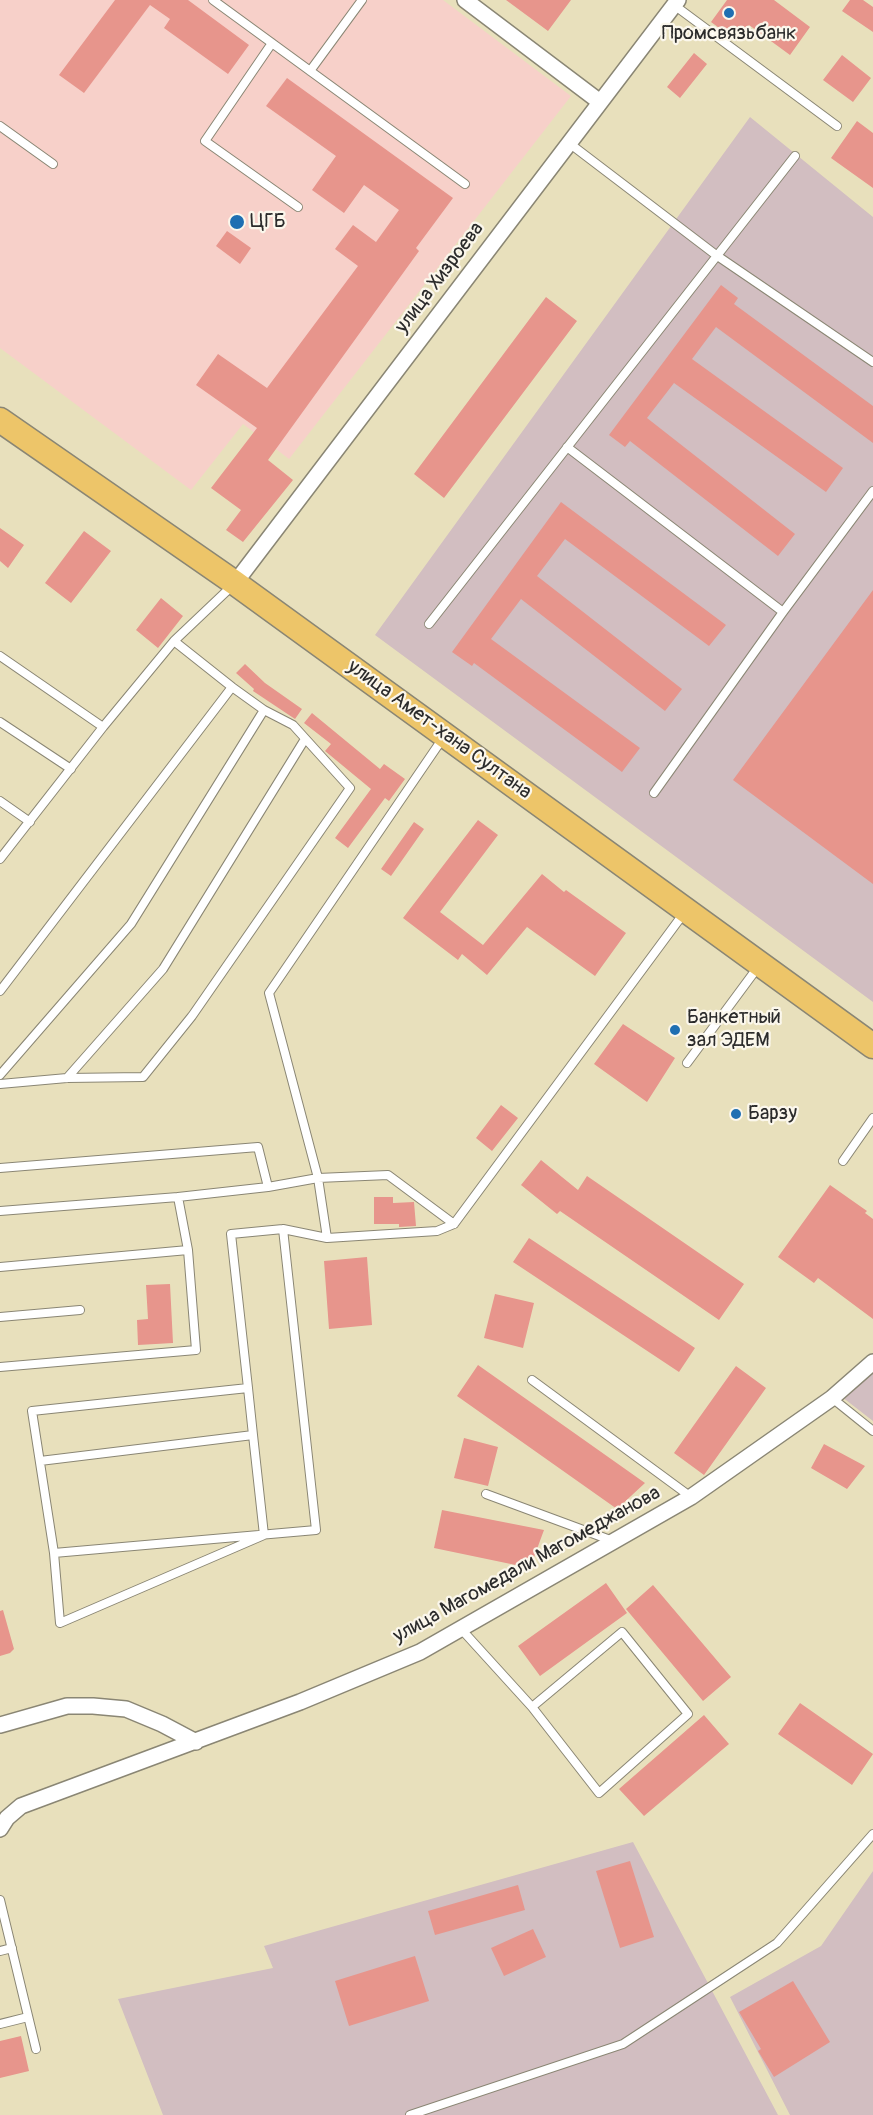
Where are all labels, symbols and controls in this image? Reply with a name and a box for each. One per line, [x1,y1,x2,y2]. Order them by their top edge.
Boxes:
marker: Промсвязьбанк [722,6,736,20]
place label: Промсвязьбанк [662,22,796,46]
place label: ЦГБ [250,210,286,234]
marker: ЦГБ [228,213,246,231]
street label: улица Хизроева [391,218,489,338]
street label: улица Амет-хана Султана [342,655,536,805]
place label: Банкетный зал ЭДЕМ [687,1006,781,1053]
marker: Банкетный зал ЭДЕМ [668,1023,682,1037]
place label: Барзу [748,1102,797,1126]
marker: Барзу [729,1107,743,1121]
street label: улица Магомедали Магомеджановa [389,1481,665,1649]

